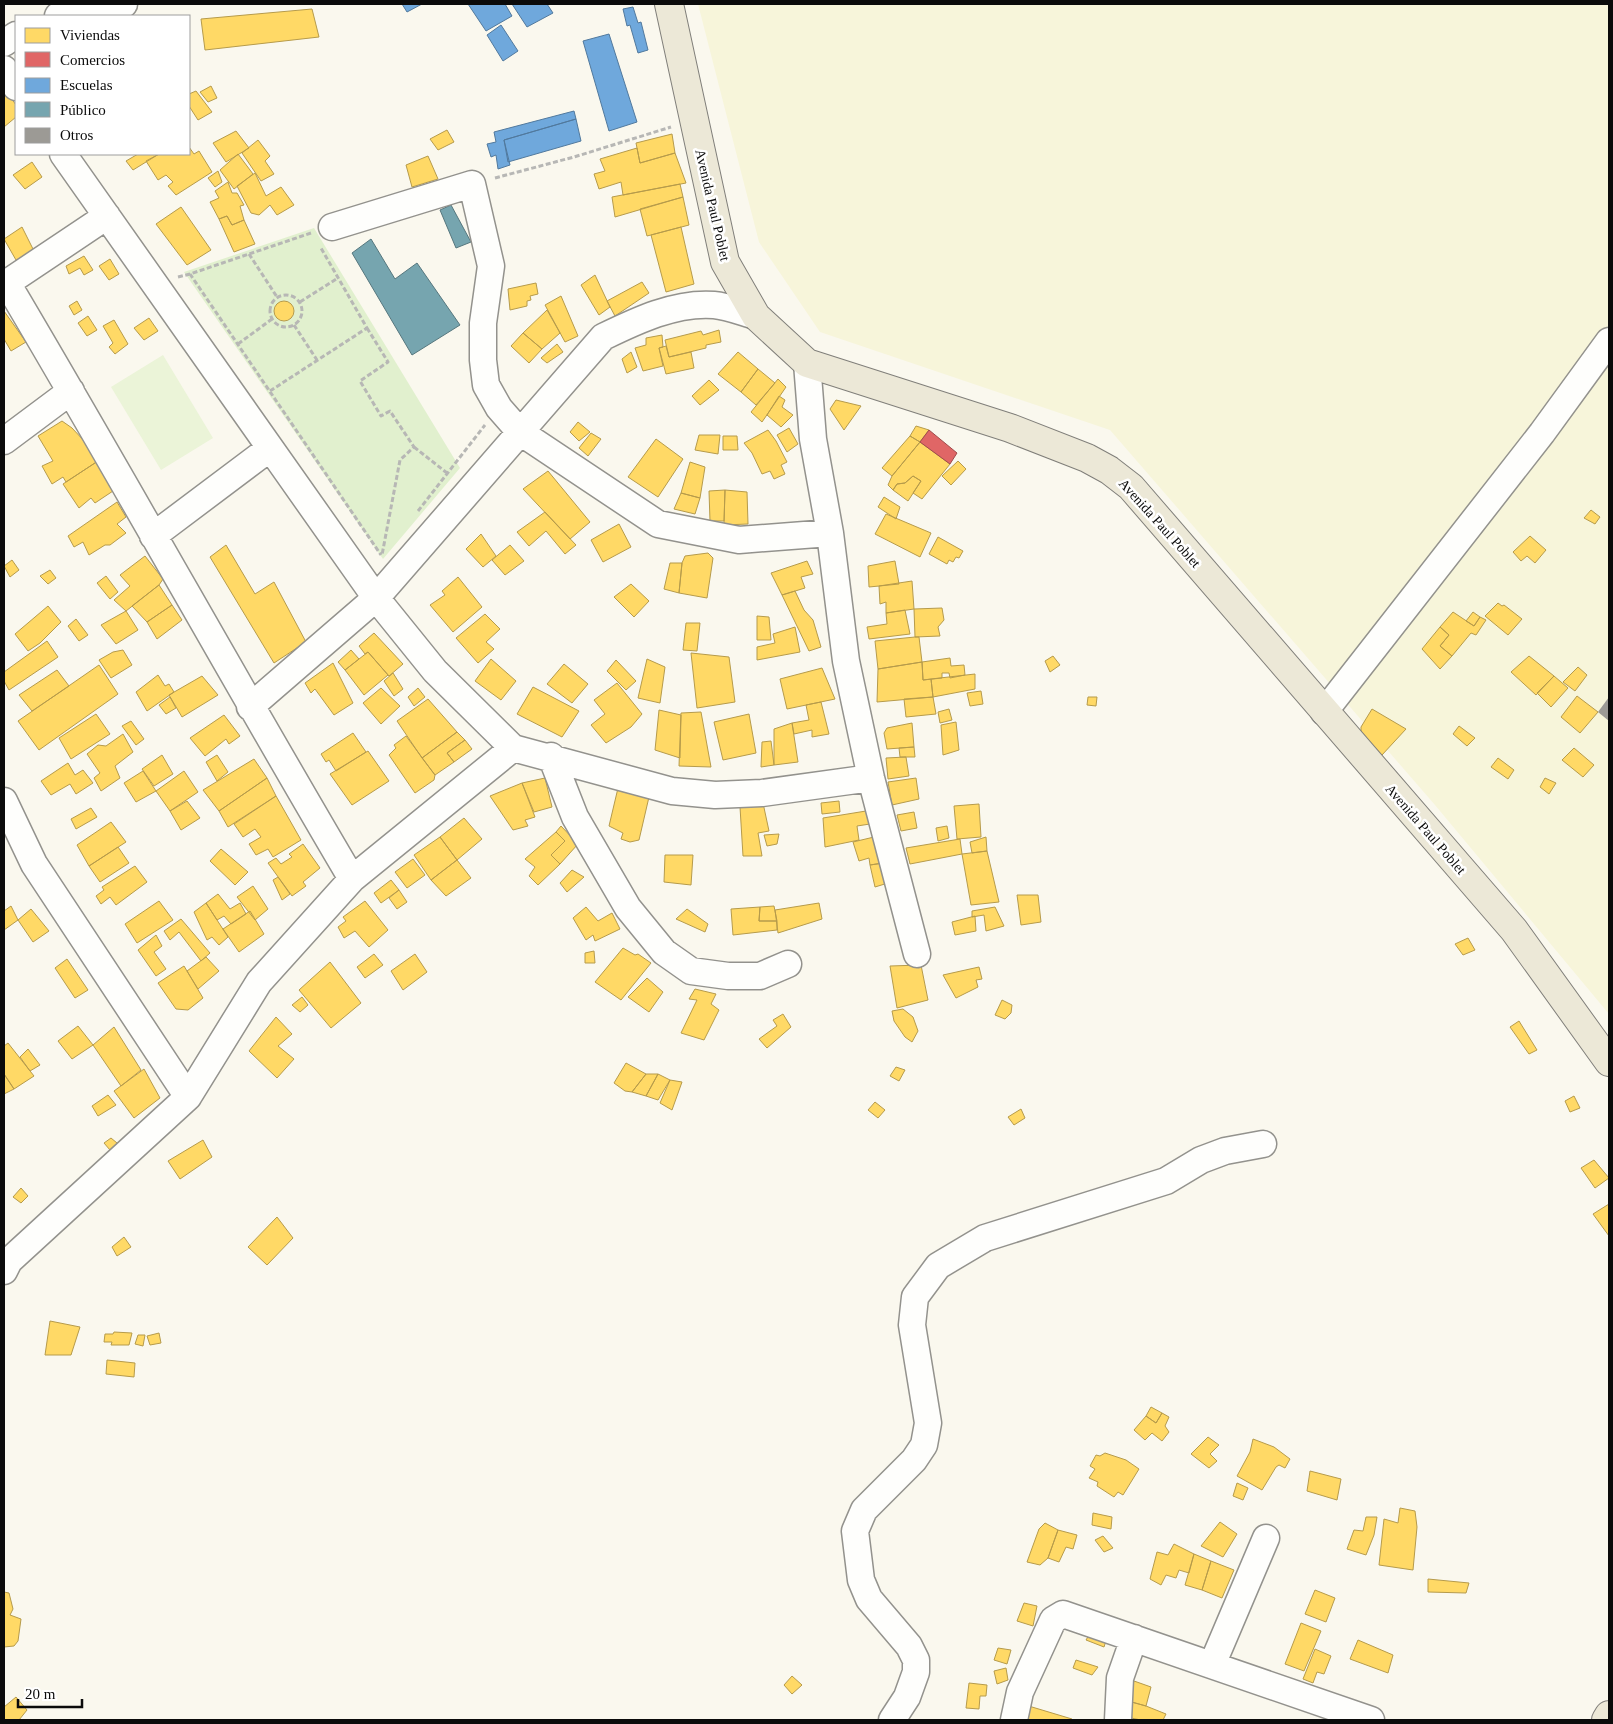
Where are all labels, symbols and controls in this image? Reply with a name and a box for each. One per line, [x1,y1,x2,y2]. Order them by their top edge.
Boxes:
legend [15,15,190,155]
text: Viviendas [60,27,120,43]
text: Comercios [60,52,125,68]
text: Escuelas [60,77,113,93]
text: Público [60,102,106,118]
text: Otros [60,127,93,143]
street label: Avenida Paul Poblet [692,148,733,262]
street label: Avenida Paul Poblet [1116,476,1203,571]
street label: Avenida Paul Poblet [1383,781,1469,877]
scale bar [18,1676,81,1708]
text: 20 m [25,1686,56,1702]

